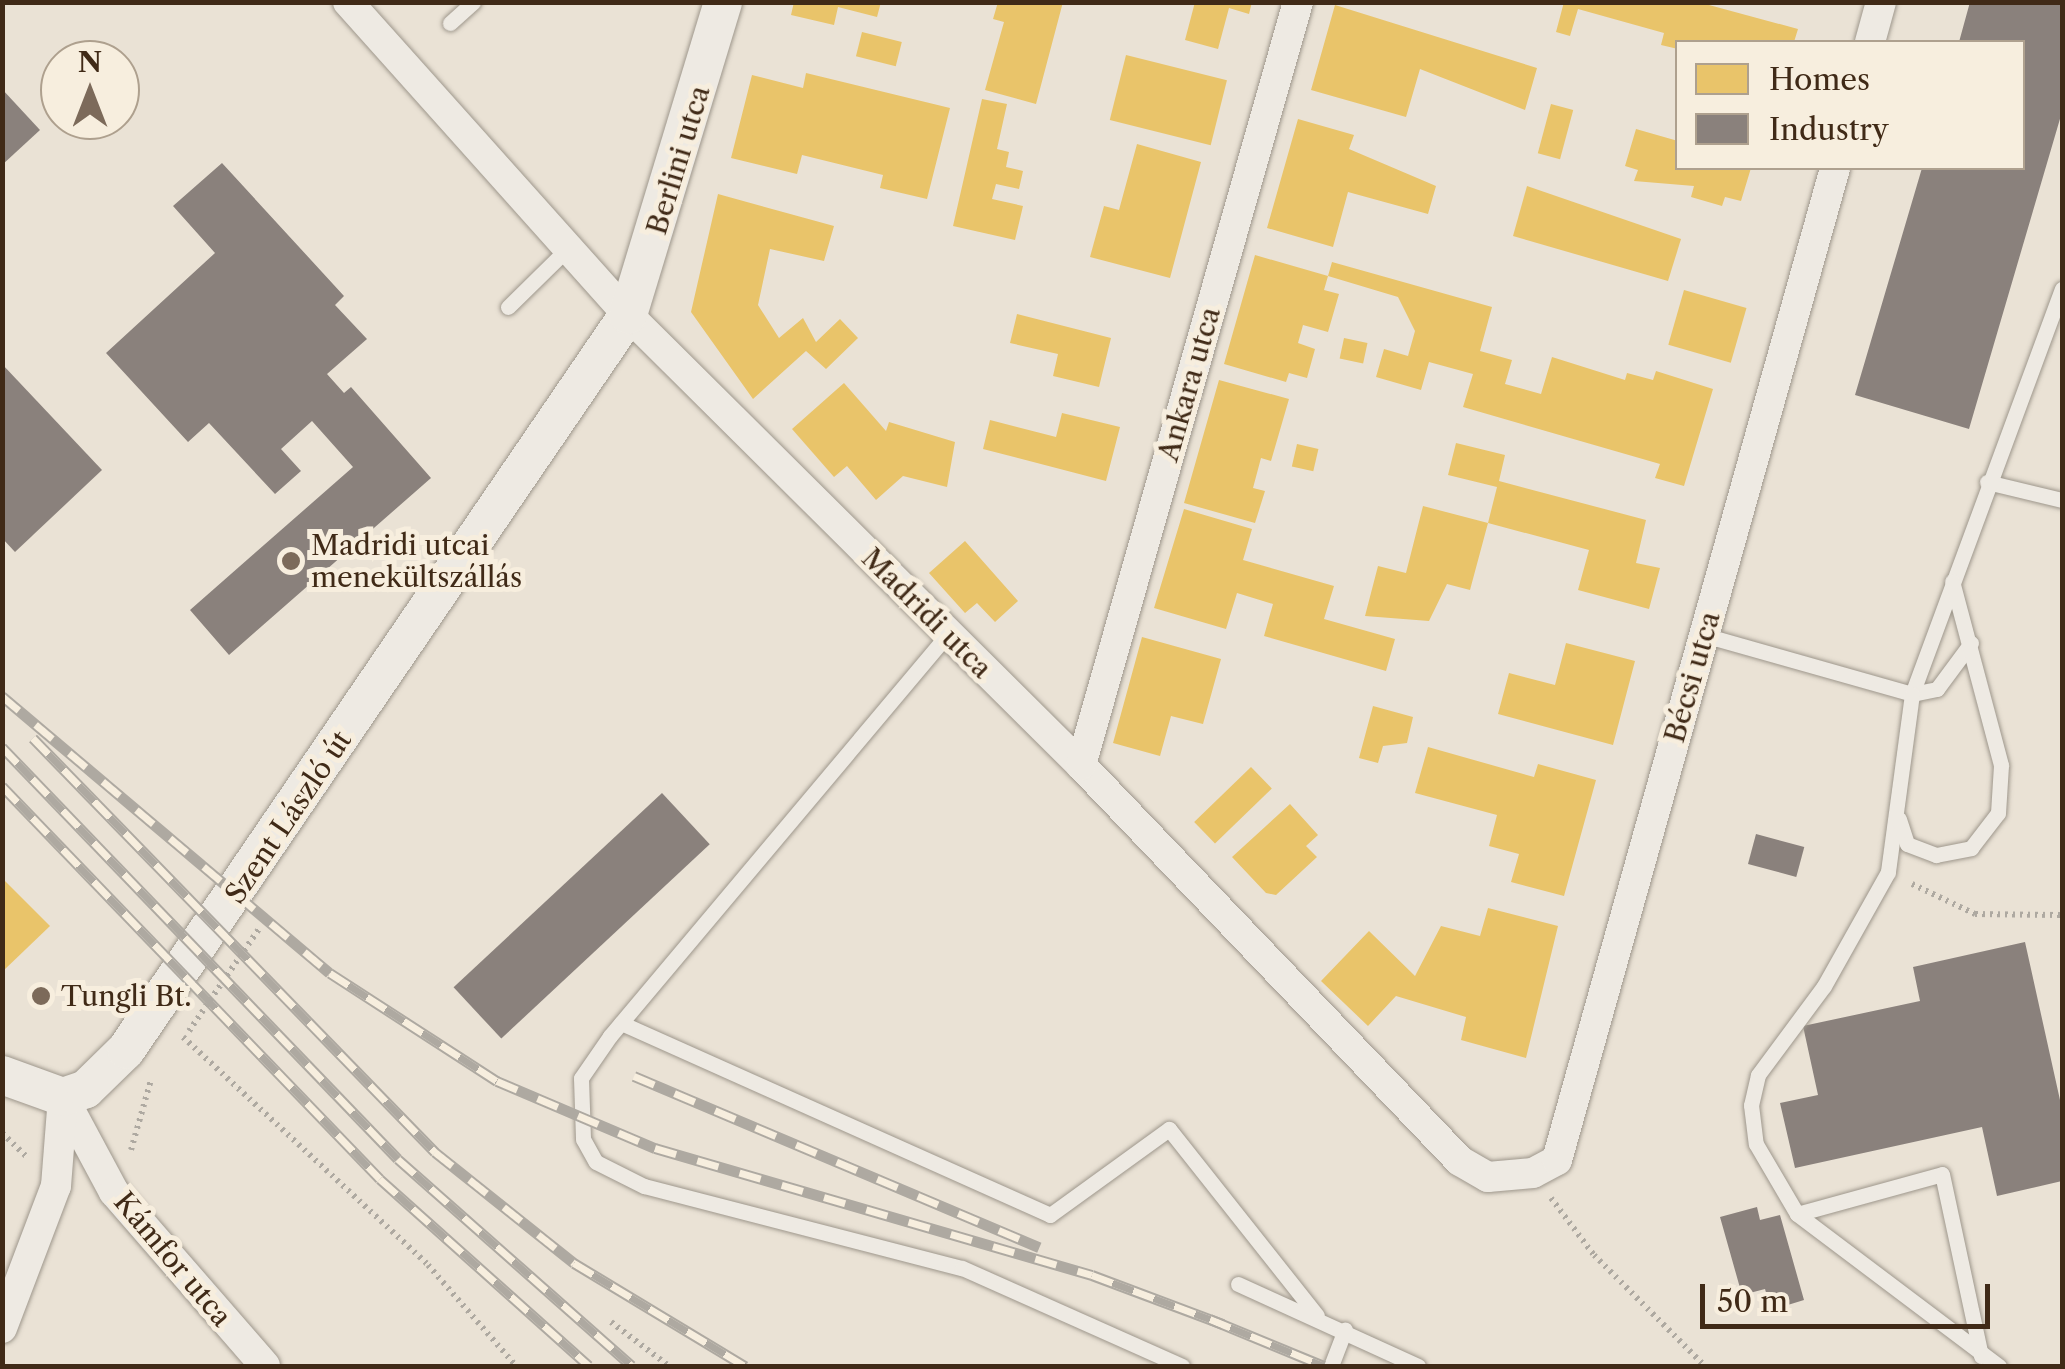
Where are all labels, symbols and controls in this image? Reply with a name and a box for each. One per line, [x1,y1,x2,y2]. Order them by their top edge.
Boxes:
north arrow [40,40,140,140]
legend [1675,40,2025,170]
text: N [78,45,102,79]
text: Homes [1769,61,1870,98]
street label: Berlini utca [639,81,717,239]
text: Industry [1769,111,1889,148]
street label: Ankara utca [1151,303,1227,465]
place label: Madridi utcai menekültszállás [311,528,522,594]
street label: Madridi utca [855,541,999,685]
marker: Madridi utcai menekültszállás [280,550,302,572]
street label: Bécsi utca [1657,608,1727,746]
street label: Szent László út [218,724,358,910]
place label: Tungli Bt. [61,979,192,1013]
marker: Tungli Bt. [30,985,52,1007]
street label: Kámfor utca [107,1185,239,1333]
scale bar [1705,1264,1995,1326]
text: 50 m [1717,1283,1788,1320]

